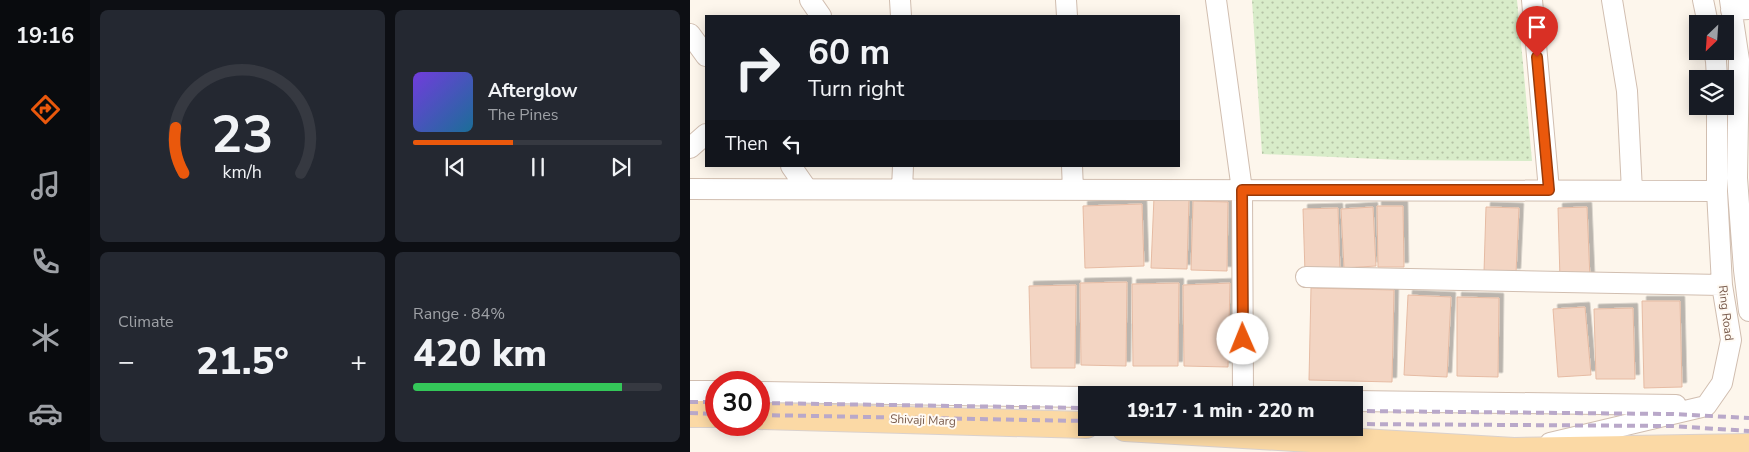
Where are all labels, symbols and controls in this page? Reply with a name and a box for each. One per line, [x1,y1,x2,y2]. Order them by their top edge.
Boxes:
pin [1516,6,1558,57]
icon: arrive [1523,13,1551,41]
north arrow [1689,15,1734,60]
map controls [1689,15,1734,115]
text: 19:16 [16,21,74,51]
text: 60 m [808,29,890,76]
icon: right [725,35,790,100]
button: layers [1689,70,1734,115]
text: Turn right [808,74,904,104]
text: Afterglow [488,78,578,104]
icon: directions [28,92,63,127]
text: 23 [211,99,274,170]
text: The Pines [488,104,558,126]
icon: left [778,130,806,158]
text: Then [725,131,768,157]
icon: previous [441,153,469,181]
icon: pause [524,153,552,181]
icon: next [607,153,635,181]
text: km/h [223,160,262,184]
icon: music [28,168,63,203]
icon: phone [28,244,63,279]
street label: Ring Road [1715,284,1737,342]
text: Range · 84% [413,303,505,325]
text: Climate [118,311,173,333]
position arrow [1216,312,1268,364]
icon: climate [28,320,63,355]
text: 420 km [413,328,547,379]
text: 21.5° [196,336,289,387]
text: − [118,343,135,381]
text: + [350,343,367,381]
speed limit sign: 30 [705,371,770,436]
icon: car [28,396,63,431]
text: 19:17 · 1 min · 220 m [1127,398,1314,424]
street label: Shivaji Marg [890,411,956,429]

